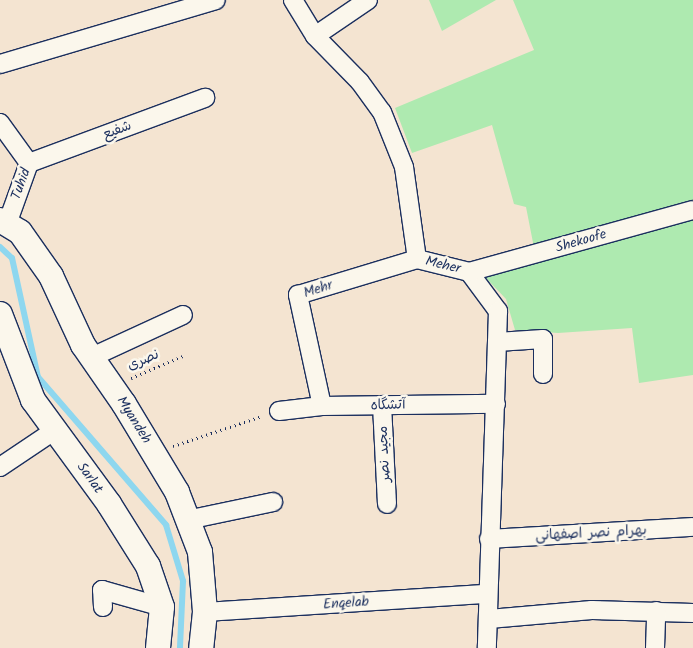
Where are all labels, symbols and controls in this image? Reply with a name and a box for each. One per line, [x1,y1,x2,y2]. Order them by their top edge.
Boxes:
street label: شفیع [100,117,134,143]
street label: Tuhid [8,166,34,202]
street label: Shekoofe [554,226,608,256]
street label: Meher [424,253,462,277]
street label: Mehr [301,276,335,302]
street label: نصری [125,346,161,374]
street label: Myandeh [113,393,155,447]
street label: آتشگاه [370,396,406,414]
street label: مجید نصر [374,425,394,483]
street label: Sarlat [73,459,107,497]
street label: بهرام نصر اصفهانی [535,522,647,544]
street label: Enqelab [323,593,369,613]

